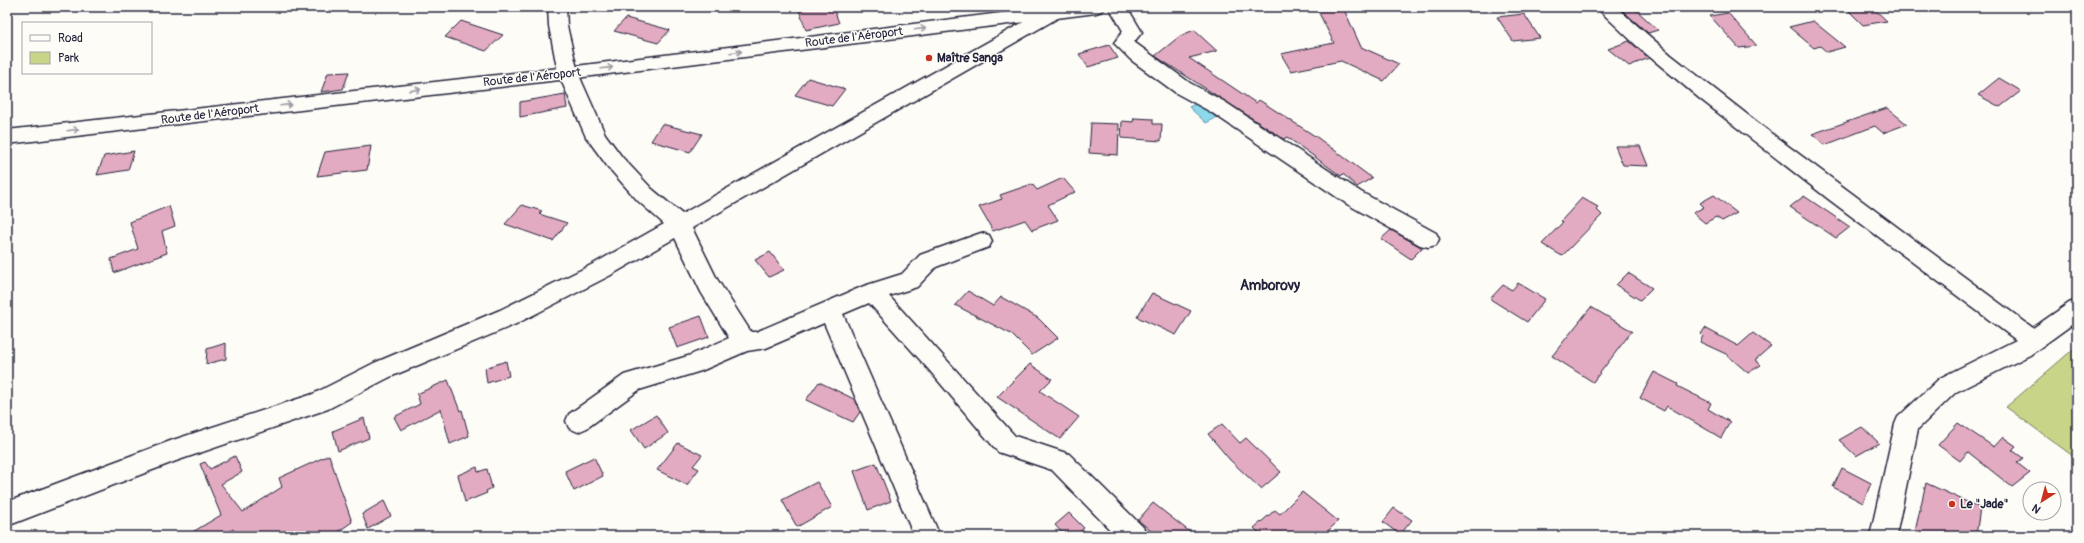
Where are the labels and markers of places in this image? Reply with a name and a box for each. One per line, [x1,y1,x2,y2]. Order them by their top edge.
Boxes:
place label: Maître Sanga [937,51,1003,66]
marker: Maître Sanga [924,53,934,63]
place label: Le "Jade" [1960,497,2008,512]
marker: Le "Jade" [1947,499,1957,509]

